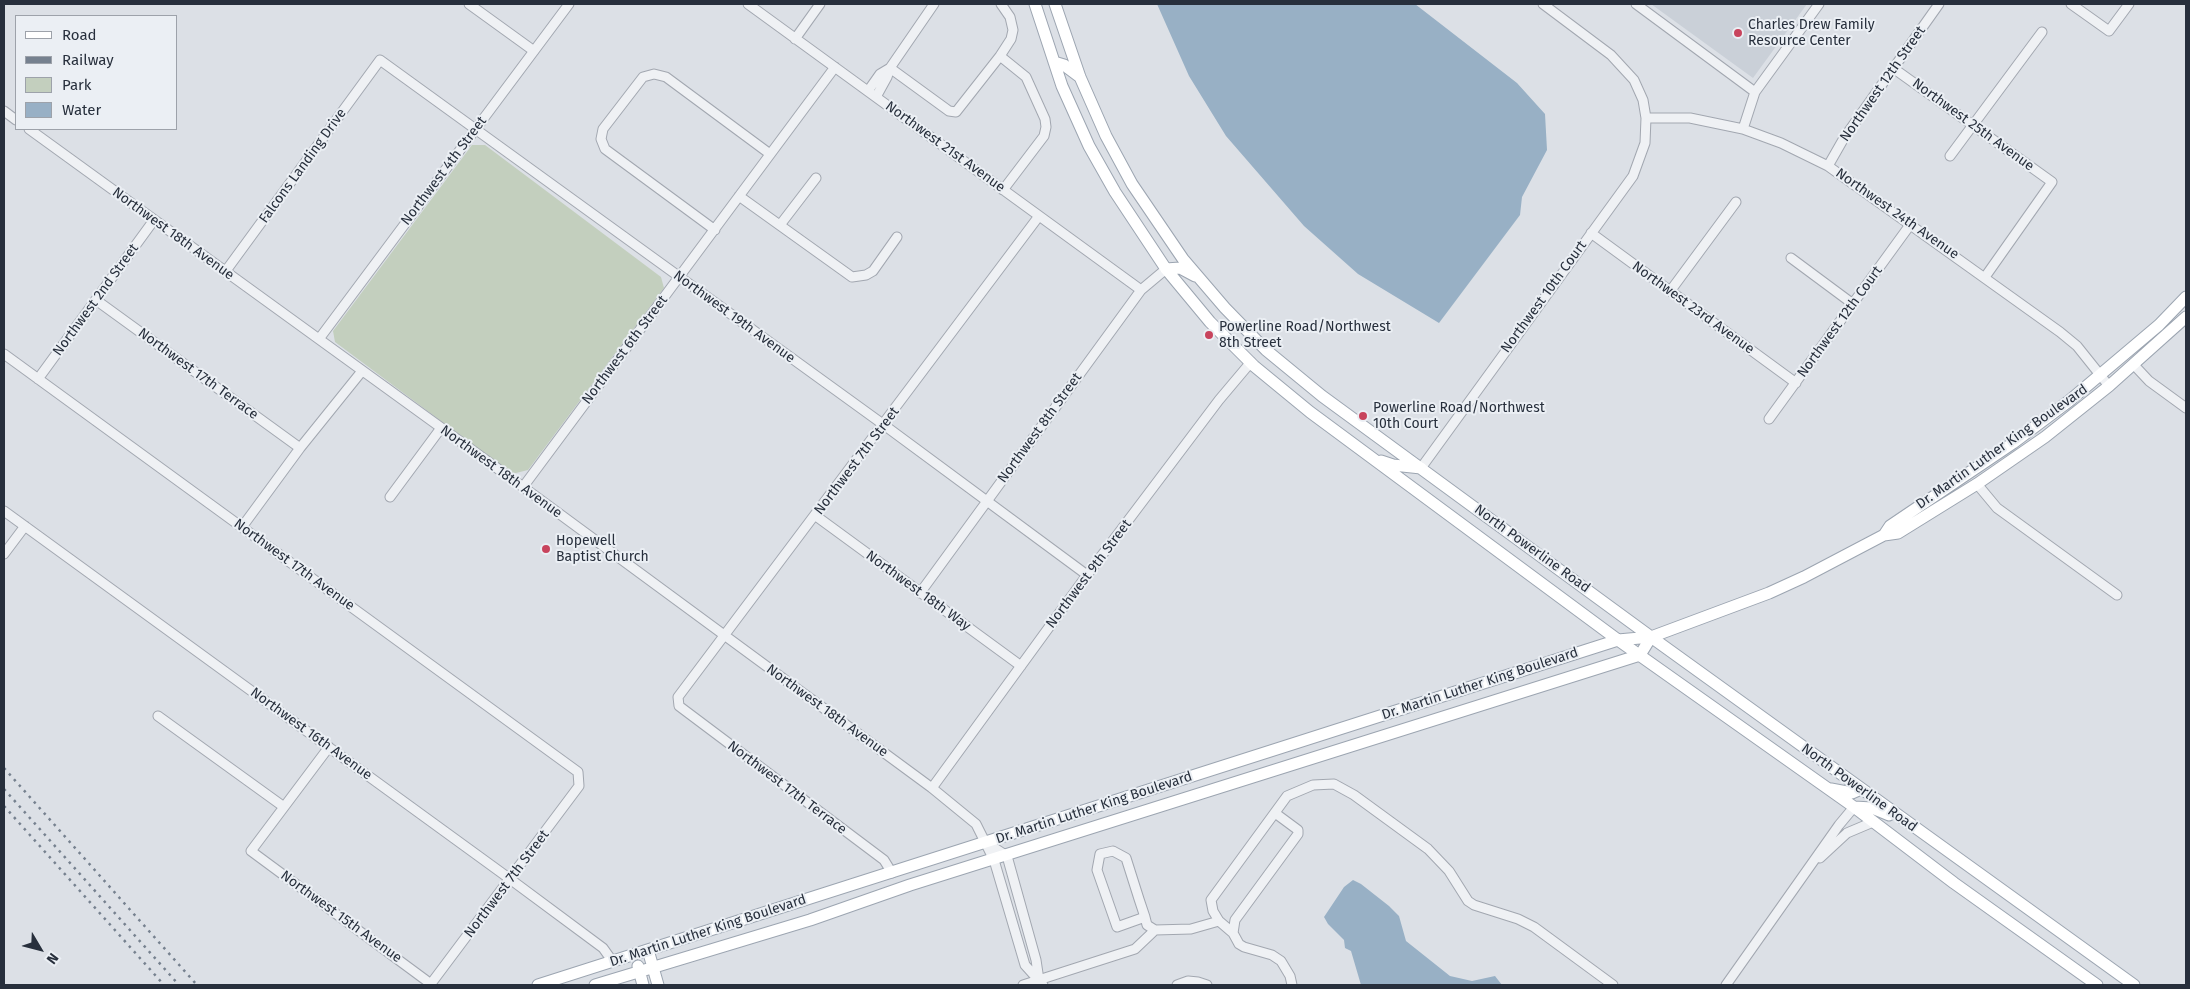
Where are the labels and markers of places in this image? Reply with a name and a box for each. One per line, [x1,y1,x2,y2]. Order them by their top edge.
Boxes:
place label: Charles Drew Family Resource Center [1748,17,1875,49]
marker: Charles Drew Family Resource Center [1732,27,1744,39]
place label: Powerline Road/Northwest 8th Street [1219,319,1391,352]
marker: Powerline Road/Northwest 8th Street [1203,329,1215,341]
place label: Powerline Road/Northwest 10th Court [1373,400,1545,432]
marker: Powerline Road/Northwest 10th Court [1357,410,1369,422]
place label: Hopewell Baptist Church [556,533,649,566]
marker: Hopewell Baptist Church [540,543,552,555]

